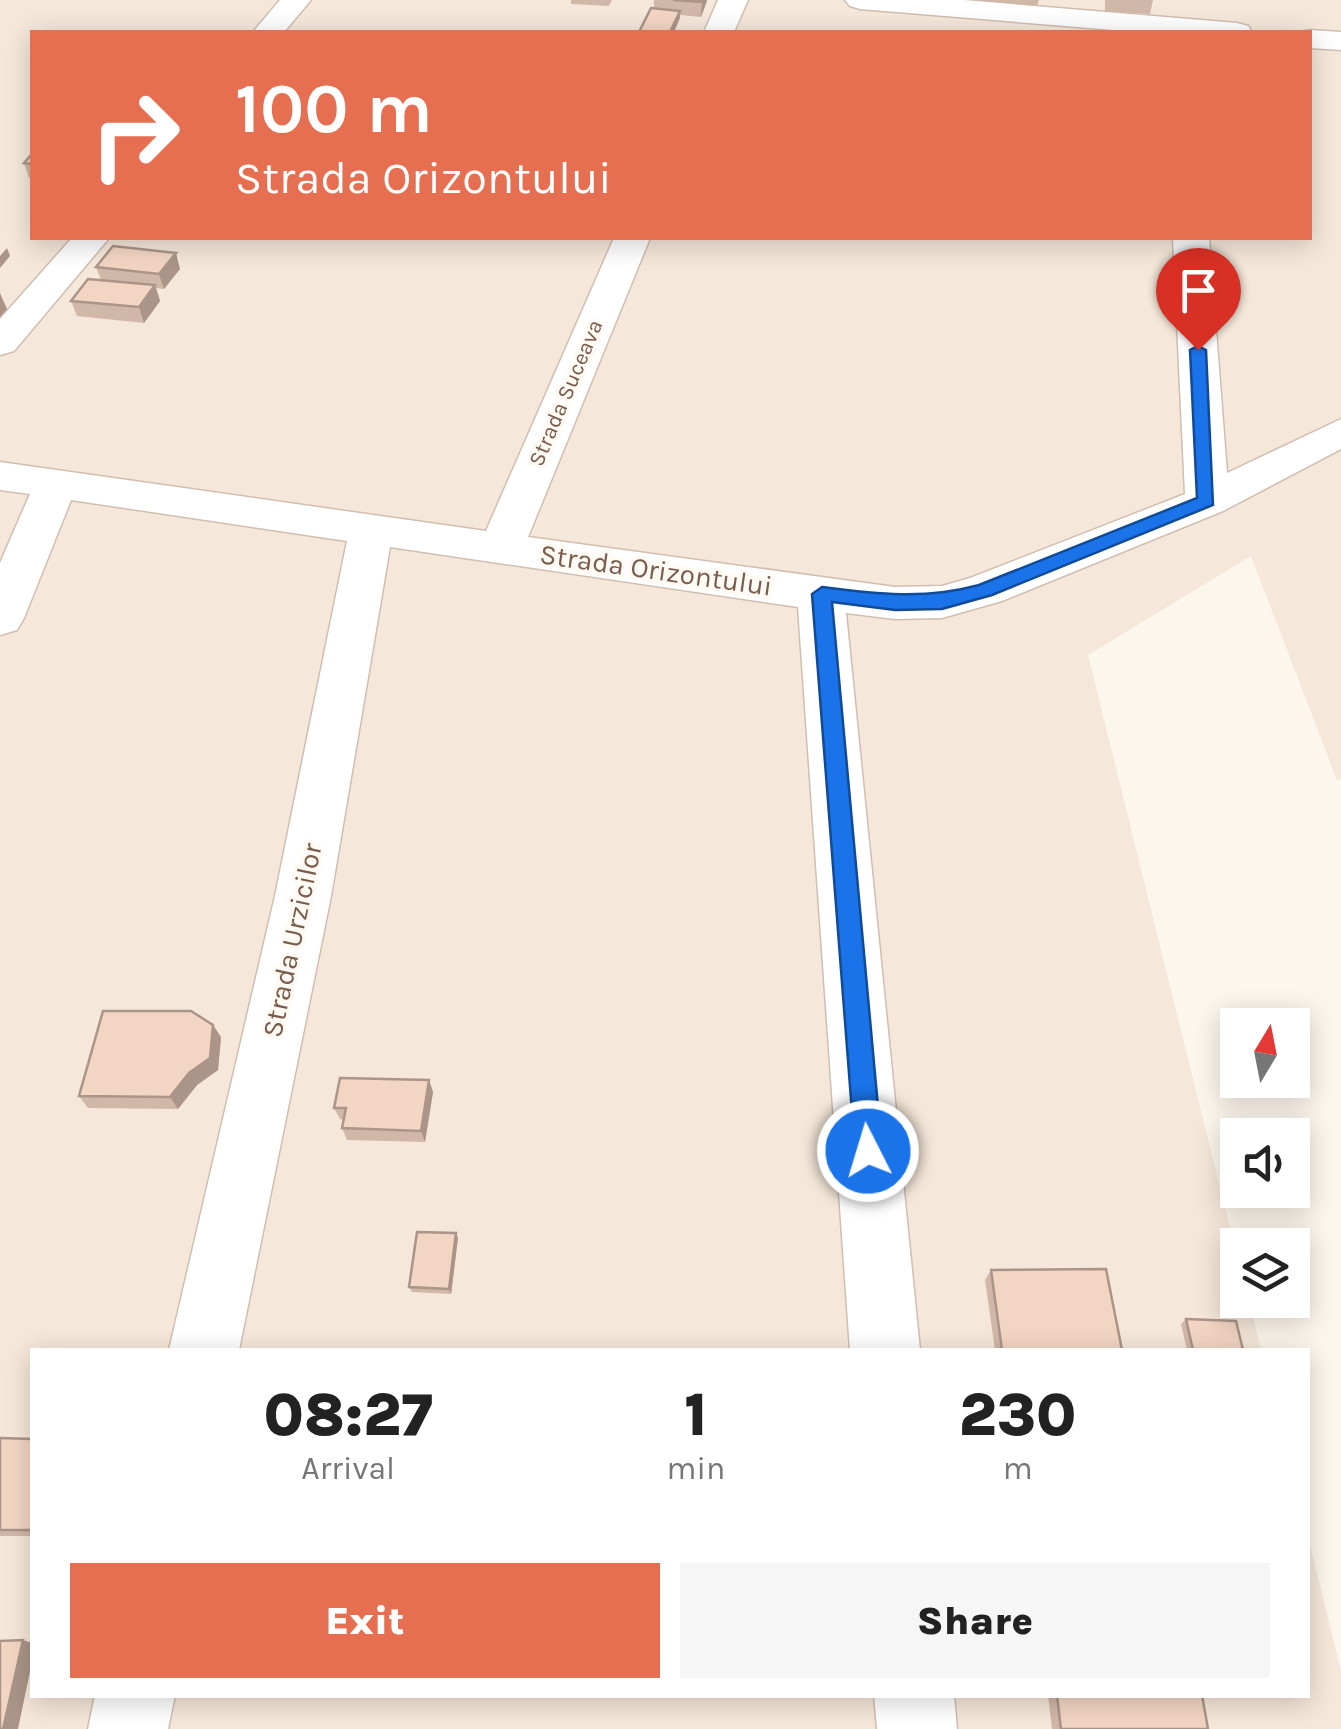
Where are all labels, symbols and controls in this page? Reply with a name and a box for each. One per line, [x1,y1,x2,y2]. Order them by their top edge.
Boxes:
text: 100 m [235,68,433,150]
icon: right [70,70,200,200]
text: Strada Orizontului [235,152,612,204]
pin [1156,248,1241,351]
icon: arrive [1171,263,1226,318]
street label: Strada Suceava [523,316,609,470]
street label: Strada Orizontului [538,537,774,603]
street label: Strada Urzicilor [255,839,329,1040]
north arrow [1220,1008,1310,1098]
map controls [1220,1008,1310,1318]
position arrow [816,1099,920,1203]
button: sound [1220,1118,1310,1208]
button: layers [1220,1228,1310,1318]
text: 08:27 [264,1380,433,1450]
text: 1 [684,1380,707,1450]
text: 230 [959,1380,1076,1450]
text: Arrival [301,1450,395,1487]
text: min [666,1450,725,1487]
text: m [1003,1450,1033,1487]
button: Exit [70,1563,660,1678]
button: Share [680,1563,1270,1678]

